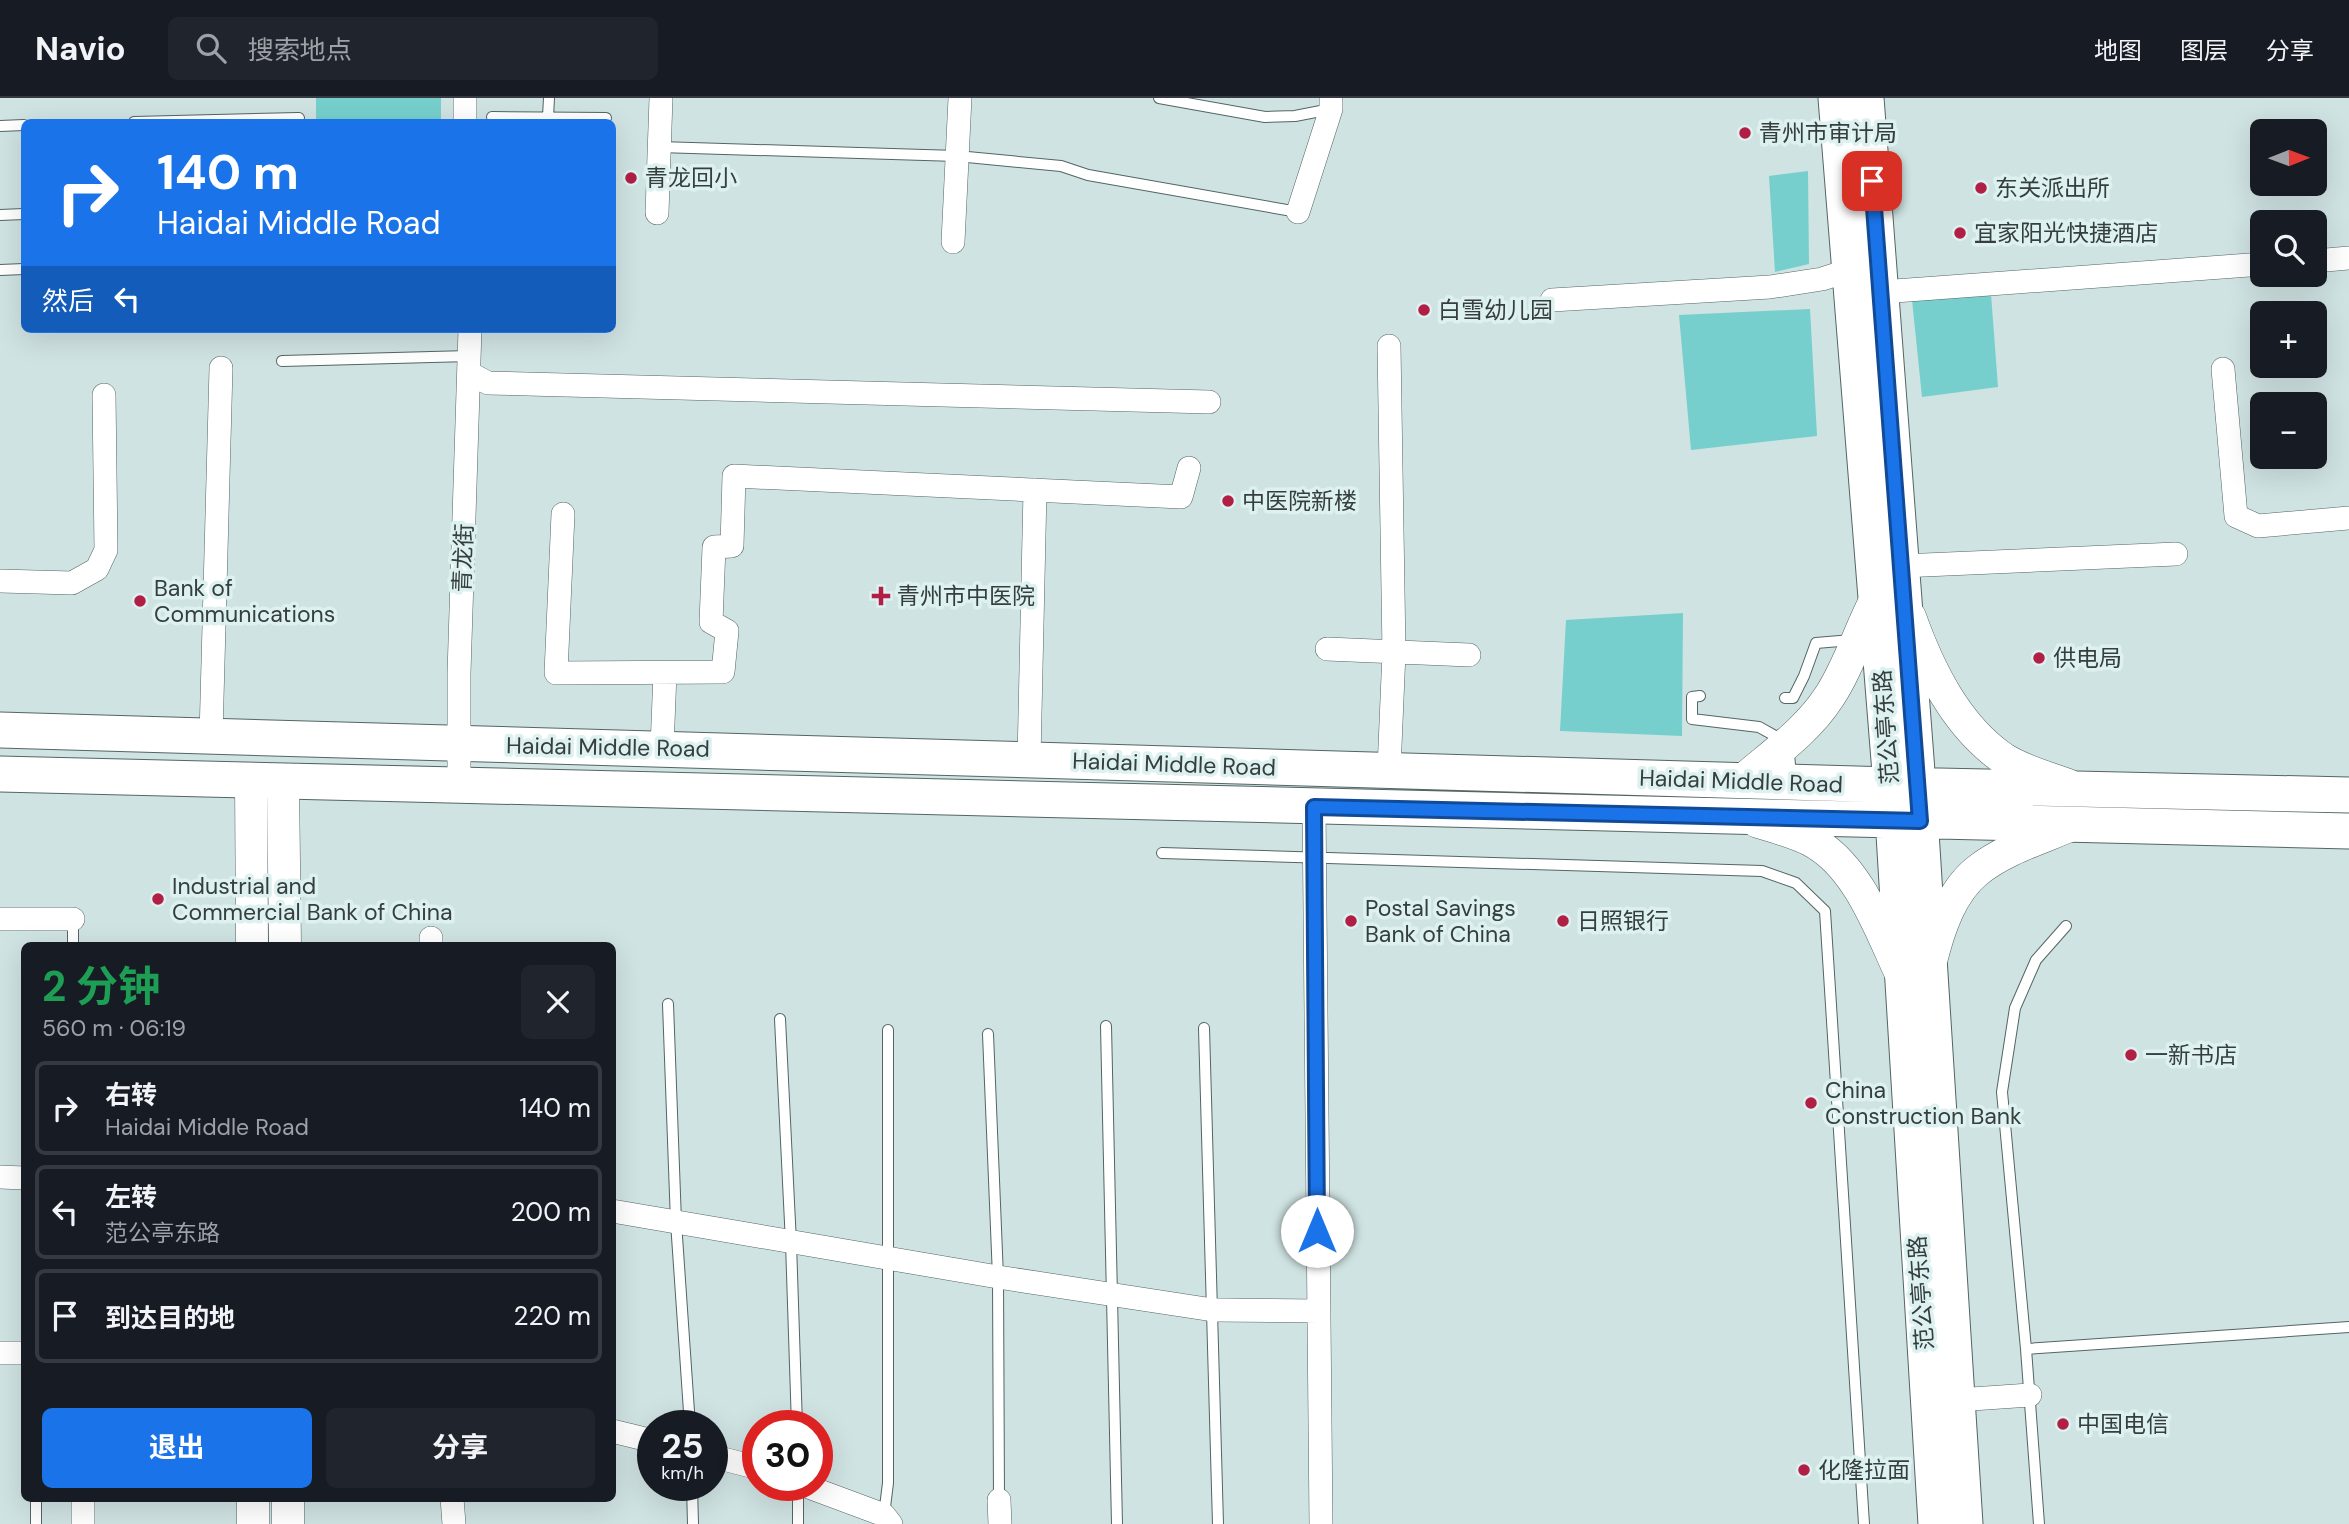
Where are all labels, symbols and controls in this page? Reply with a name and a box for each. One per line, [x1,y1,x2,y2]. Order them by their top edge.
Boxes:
search box [168,17,658,80]
text: Navio [35,27,126,70]
icon: search [192,29,230,67]
text: 搜索地点 [248,33,352,67]
text: 地图 [2094,35,2142,66]
text: 图层 [2180,35,2228,66]
text: 分享 [2266,35,2314,66]
place label: 青州市审计局 [1759,118,1897,148]
north arrow [2250,119,2328,196]
map controls [2250,119,2327,469]
marker: 青州市审计局 [1737,125,1753,141]
text: 140 m [157,140,299,204]
icon: right [42,147,133,238]
pin [1842,151,1902,211]
icon: arrive [1853,162,1891,200]
place label: 青龙回小 [645,163,737,193]
marker: 青龙回小 [623,170,639,186]
place label: 东关派出所 [1995,173,2110,203]
marker: 东关派出所 [1973,180,1989,196]
text: Haidai Middle Road [157,202,441,244]
button: search [2250,210,2327,287]
place label: 宜家阳光快捷酒店 [1974,218,2158,248]
marker: 宜家阳光快捷酒店 [1952,225,1968,241]
icon: left [108,280,146,318]
text: 然后 [42,284,94,318]
place label: 白雪幼儿园 [1438,295,1553,325]
button: + [2250,301,2327,378]
marker: 白雪幼儿园 [1416,302,1432,318]
button: − [2250,392,2327,469]
place label: 中医院新楼 [1242,486,1357,516]
marker: 中医院新楼 [1220,493,1236,509]
street label: 青龙街 [447,523,479,593]
place label: Bank of Communications [154,573,335,629]
place label: 青州市中医院 [897,581,1035,611]
marker: 青州市中医院 [871,586,891,606]
marker: Bank of Communications [132,593,148,609]
place label: 供电局 [2053,643,2122,673]
marker: 供电局 [2031,650,2047,666]
street label: 范公亭东路 [1867,669,1905,785]
street label: Haidai Middle Road [506,730,710,764]
street label: Haidai Middle Road [1072,745,1276,783]
street label: Haidai Middle Road [1639,762,1843,800]
place label: Industrial and Commercial Bank of China [172,871,453,927]
marker: Industrial and Commercial Bank of China [150,891,166,907]
place label: Postal Savings Bank of China [1365,893,1516,949]
place label: 日照银行 [1577,906,1669,936]
marker: Postal Savings Bank of China [1343,913,1359,929]
marker: 日照银行 [1555,913,1571,929]
text: 2 分钟 [42,959,160,1014]
button: close [521,965,595,1039]
text: 560 m · 06:19 [42,1013,186,1043]
place label: 一新书店 [2145,1040,2237,1070]
marker: 一新书店 [2123,1047,2139,1063]
place label: China Construction Bank [1825,1075,2022,1131]
text: 右转 [105,1078,157,1112]
icon: right [46,1089,84,1127]
text: 140 m [519,1091,591,1125]
marker: China Construction Bank [1803,1095,1819,1111]
text: Haidai Middle Road [105,1112,309,1142]
text: 左转 [105,1180,157,1214]
icon: left [46,1193,84,1231]
position arrow [1280,1194,1354,1268]
text: 200 m [511,1195,591,1229]
text: 范公亭东路 [105,1218,220,1248]
street label: 范公亭东路 [1902,1235,1940,1351]
icon: arrive [46,1297,84,1335]
text: 220 m [513,1299,591,1333]
text: 到达目的地 [105,1301,235,1335]
button: 退出 [42,1408,312,1488]
button: 分享 [326,1408,595,1488]
place label: 中国电信 [2077,1409,2169,1439]
speed limit sign: 30 [742,1410,833,1501]
marker: 中国电信 [2055,1416,2071,1432]
text: 25 [662,1423,703,1469]
place label: 化隆拉面 [1818,1455,1910,1485]
text: km/h [661,1461,704,1485]
marker: 化隆拉面 [1796,1462,1812,1478]

